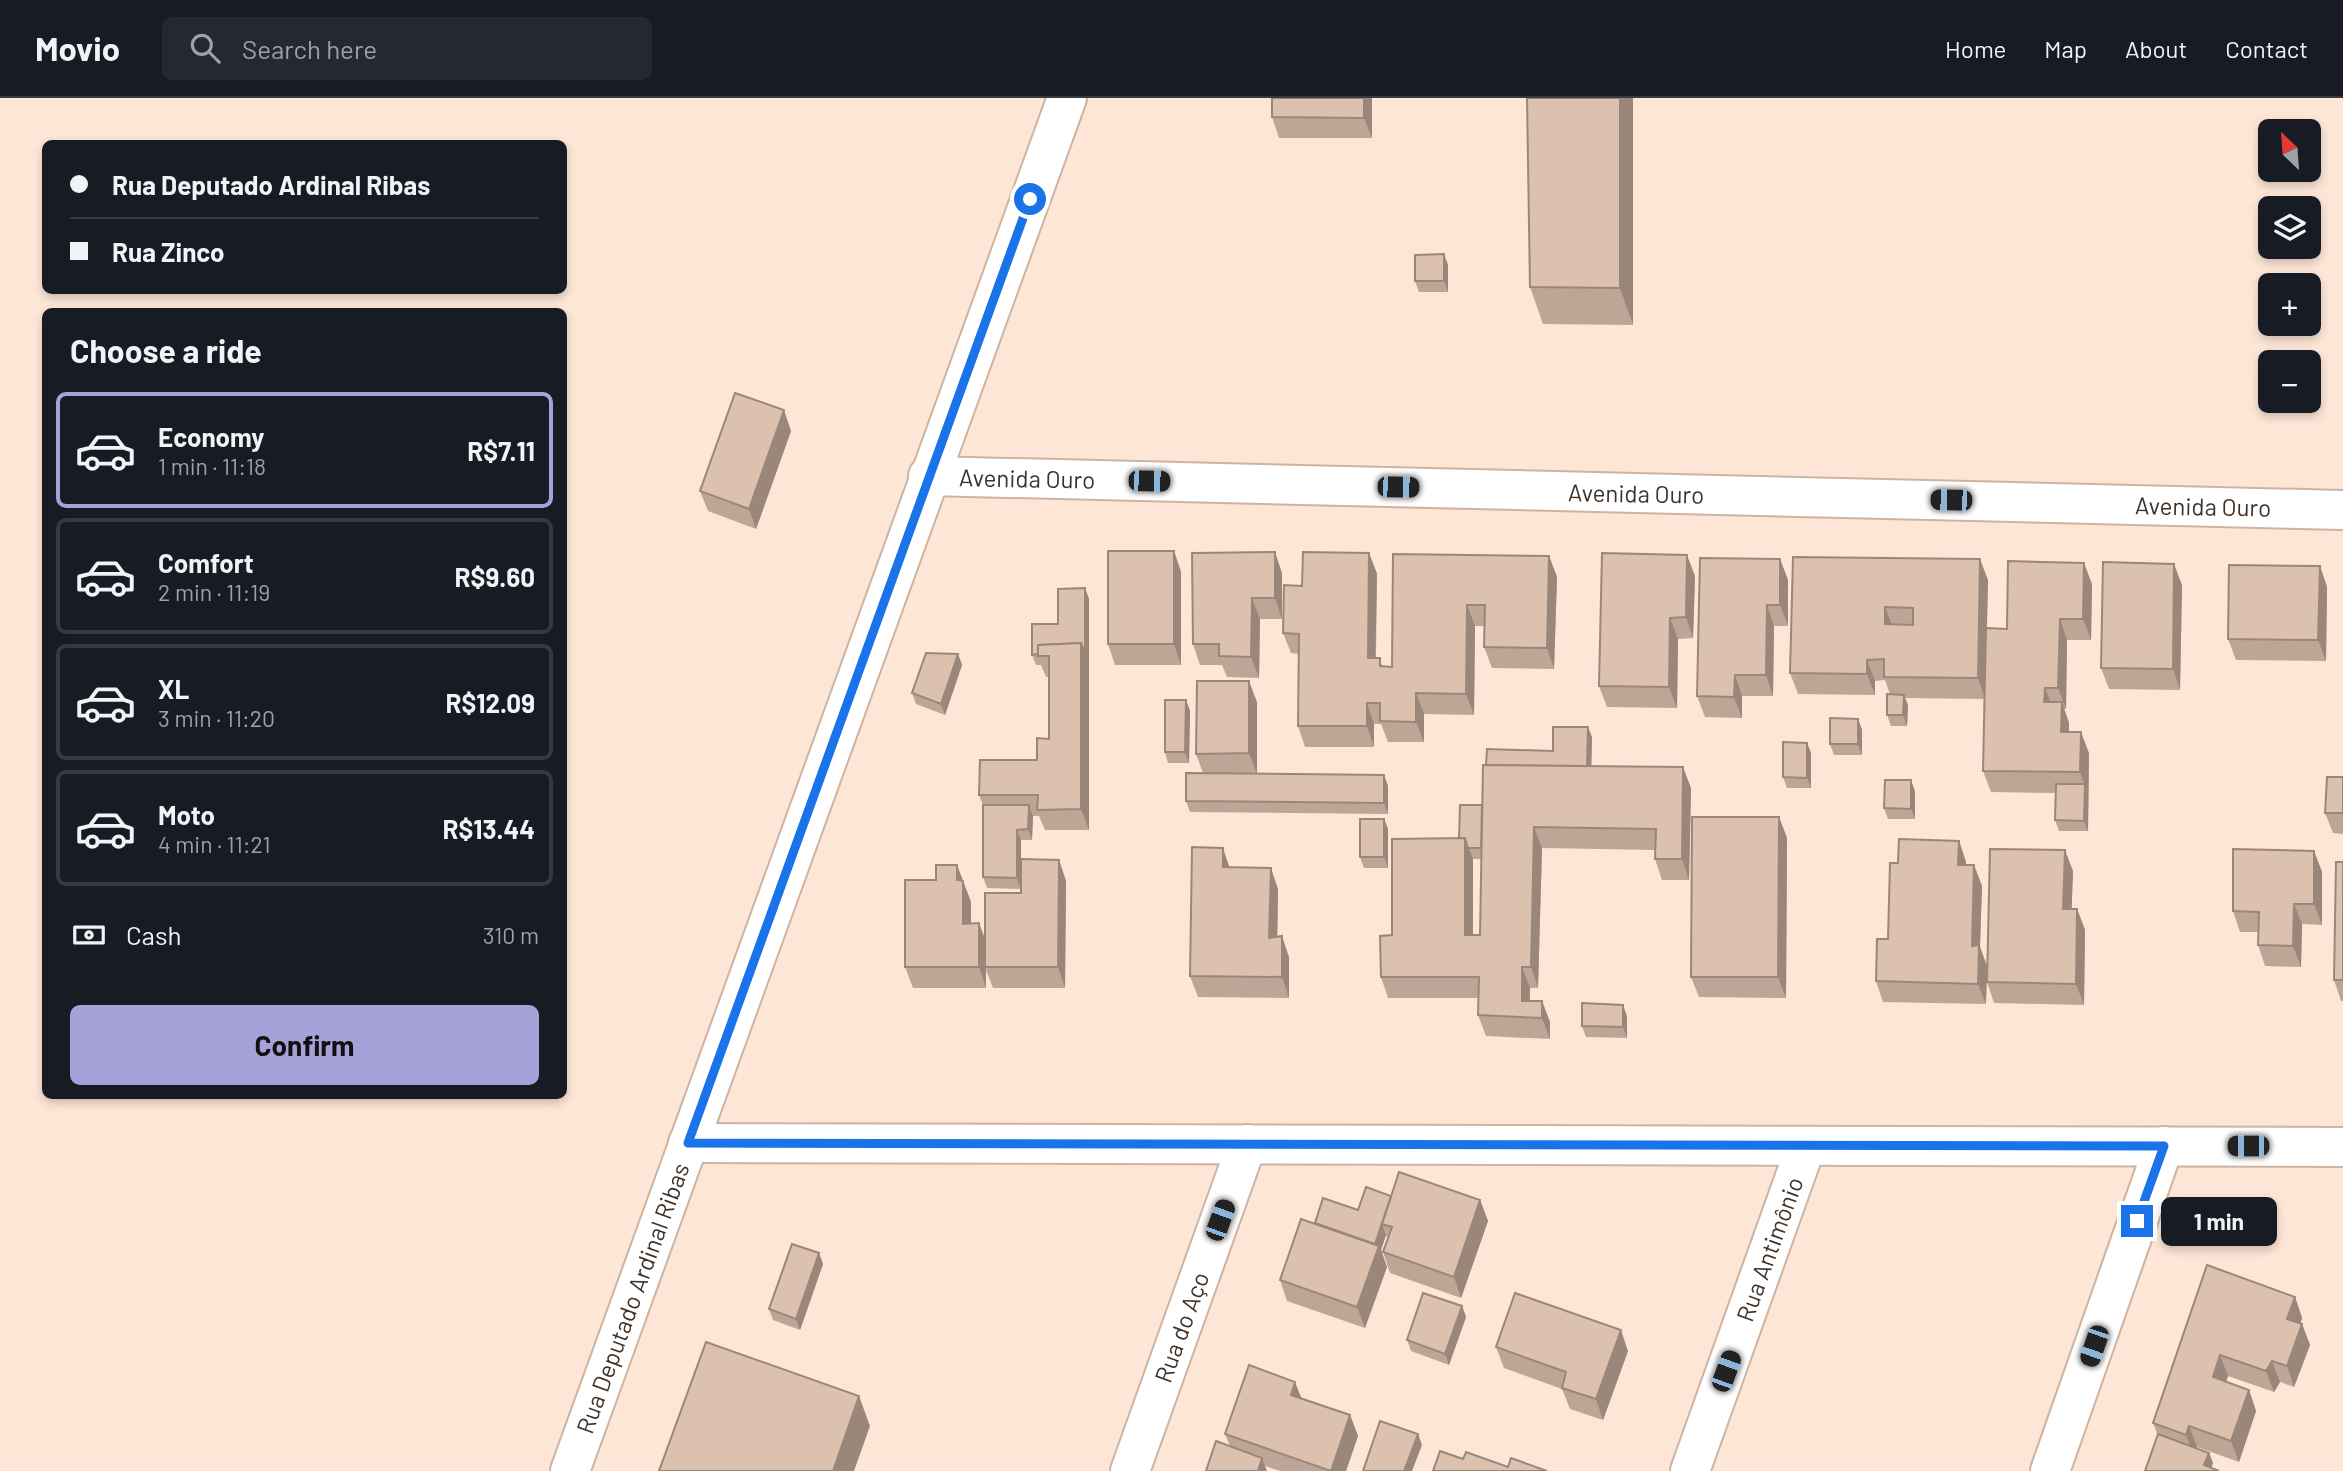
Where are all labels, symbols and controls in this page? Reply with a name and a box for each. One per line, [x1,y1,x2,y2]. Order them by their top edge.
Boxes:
search box [162,17,652,80]
text: Movio [35,28,120,68]
icon: search [186,29,224,67]
text: Search here [242,33,377,64]
text: Home [1945,34,2006,63]
text: Map [2044,34,2087,63]
text: About [2125,34,2187,63]
text: Contact [2225,34,2308,63]
north arrow [2258,119,2320,182]
map controls [2258,119,2321,413]
text: Rua Deputado Ardinal Ribas [112,169,430,200]
route start [1014,183,1046,215]
button: layers [2258,196,2321,259]
text: Rua Zinco [112,236,225,267]
button: + [2258,273,2321,336]
text: Choose a ride [70,331,262,369]
button: − [2258,350,2321,413]
icon: car [74,419,137,482]
text: Economy [158,421,264,452]
text: R$7.11 [467,435,535,466]
text: 1 min · 11:18 [158,452,266,480]
street label: Avenida Ouro [959,462,1095,494]
car [1128,470,1171,492]
car [1377,476,1420,498]
street label: Avenida Ouro [1568,477,1704,509]
car [1930,489,1973,511]
street label: Avenida Ouro [2135,490,2271,522]
icon: car [74,545,137,608]
text: Comfort [158,547,254,578]
text: R$9.60 [455,561,535,592]
text: 2 min · 11:19 [158,578,270,606]
icon: car [74,671,137,734]
text: XL [158,673,189,704]
text: R$12.09 [445,687,535,718]
text: 3 min · 11:20 [158,704,275,732]
icon: car [74,797,137,860]
text: Moto [158,799,215,830]
text: R$13.44 [442,813,535,844]
text: 4 min · 11:21 [158,830,271,858]
icon: cash [70,916,108,954]
text: Cash [126,919,181,950]
text: 310 m [483,921,539,949]
button: Confirm [70,1005,539,1085]
car [2228,1136,2270,1157]
street label: Rua Deputado Ardinal Ribas [569,1159,695,1437]
street label: Rua Antimônio [1729,1173,1809,1325]
callout: 1 min [2162,1196,2277,1246]
car [1203,1197,1238,1243]
route end [2121,1205,2153,1237]
text: 1 min [2194,1207,2244,1235]
street label: Rua do Aço [1148,1268,1214,1386]
car [2078,1323,2111,1369]
car [1709,1348,1744,1394]

